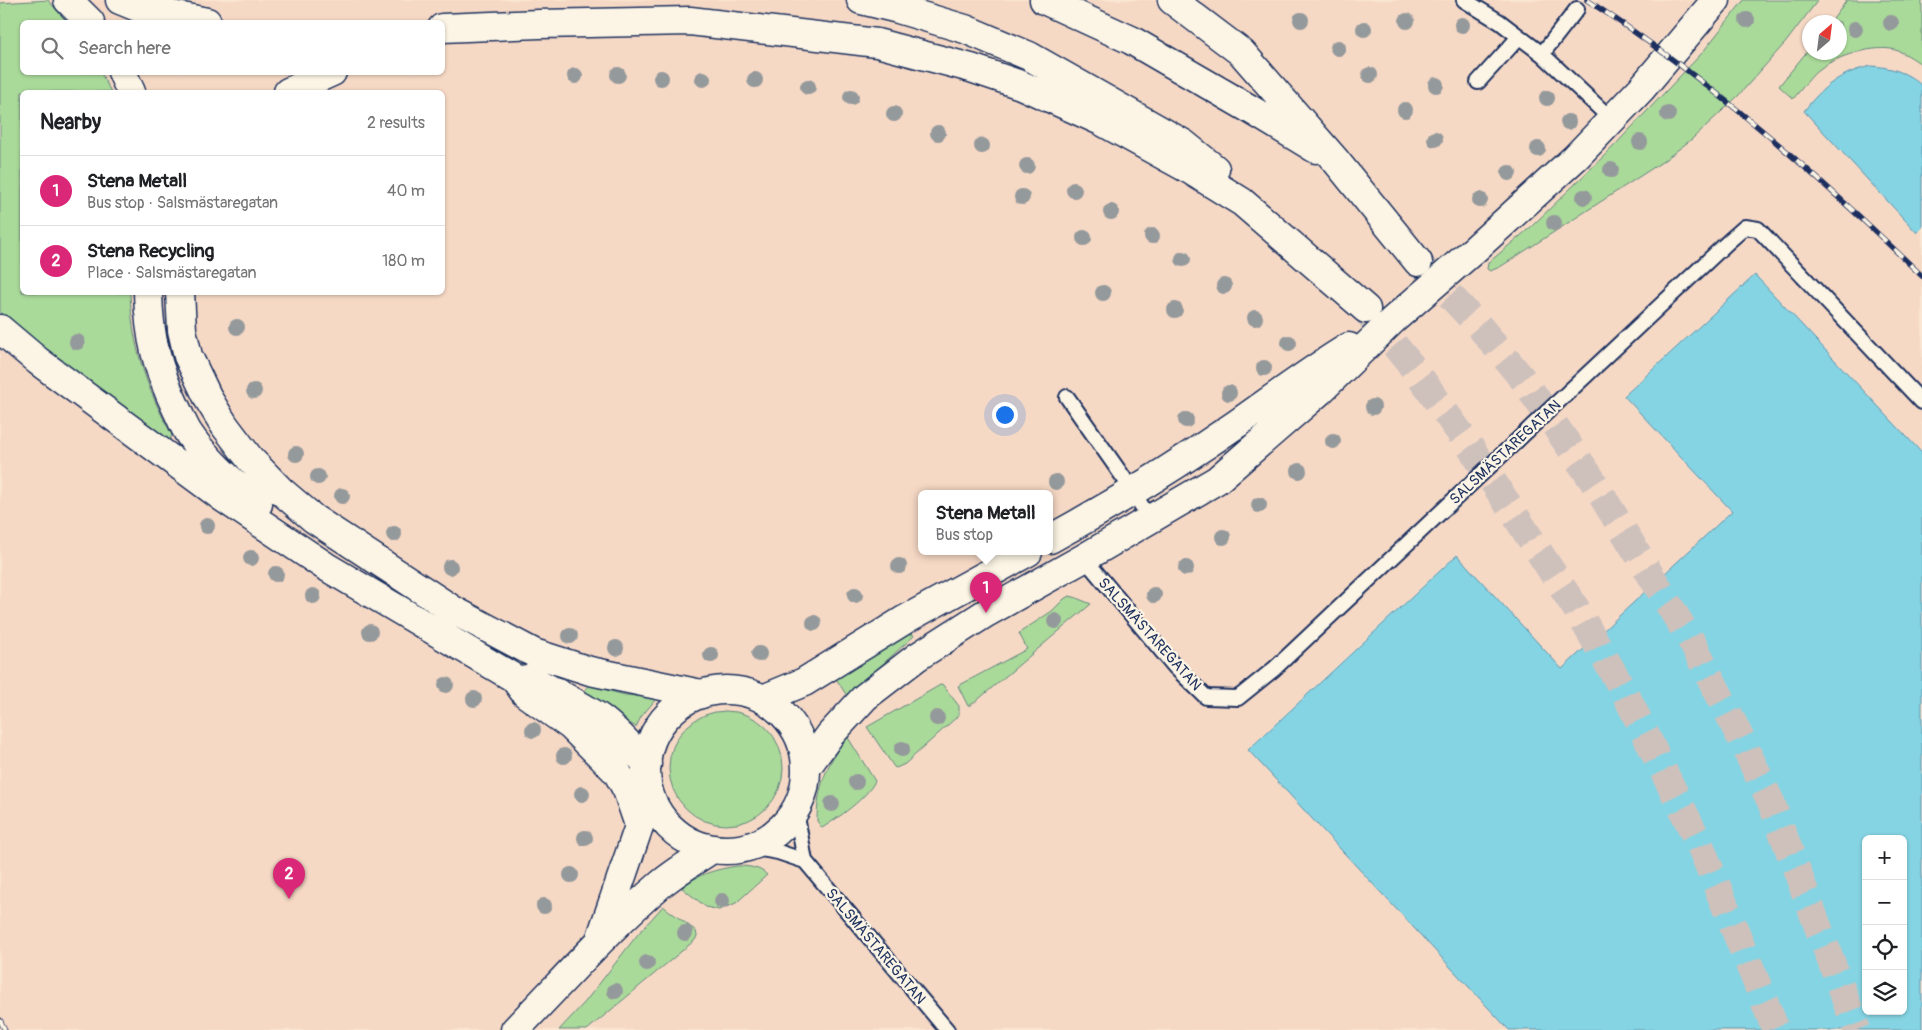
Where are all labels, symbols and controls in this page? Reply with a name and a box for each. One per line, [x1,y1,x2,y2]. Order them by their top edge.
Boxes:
north arrow [1802,15,1847,60]
search box [20,20,445,75]
icon: search [38,34,66,62]
text: Search here [78,36,171,60]
text: Nearby [40,109,101,136]
text: 2 results [367,113,425,133]
text: Stena Metall [87,169,187,193]
text: 1 [53,181,59,201]
text: 40 m [387,181,425,201]
text: Bus stop · Salsmästaregatan [87,193,278,213]
text: Stena Recycling [87,239,214,263]
text: 2 [52,251,60,271]
text: 180 m [382,251,425,271]
text: Place · Salsmästaregatan [87,263,257,283]
street label: SALSMÄSTAREGATAN [1446,396,1565,509]
your location [992,402,1018,428]
popup [918,490,1053,555]
text: Stena Metall [935,501,1036,525]
text: Bus stop [935,525,993,545]
pin: 1 [970,572,1002,613]
street label: SALSMÄSTAREGATAN [1094,574,1205,695]
map controls [1862,835,1907,1015]
button: + [1862,835,1907,880]
pin: 2 [273,858,305,899]
button: − [1862,880,1907,925]
street label: SALSMÄSTAREGATAN [822,884,930,1008]
button: locate [1862,925,1907,970]
button: layers [1862,970,1907,1015]

